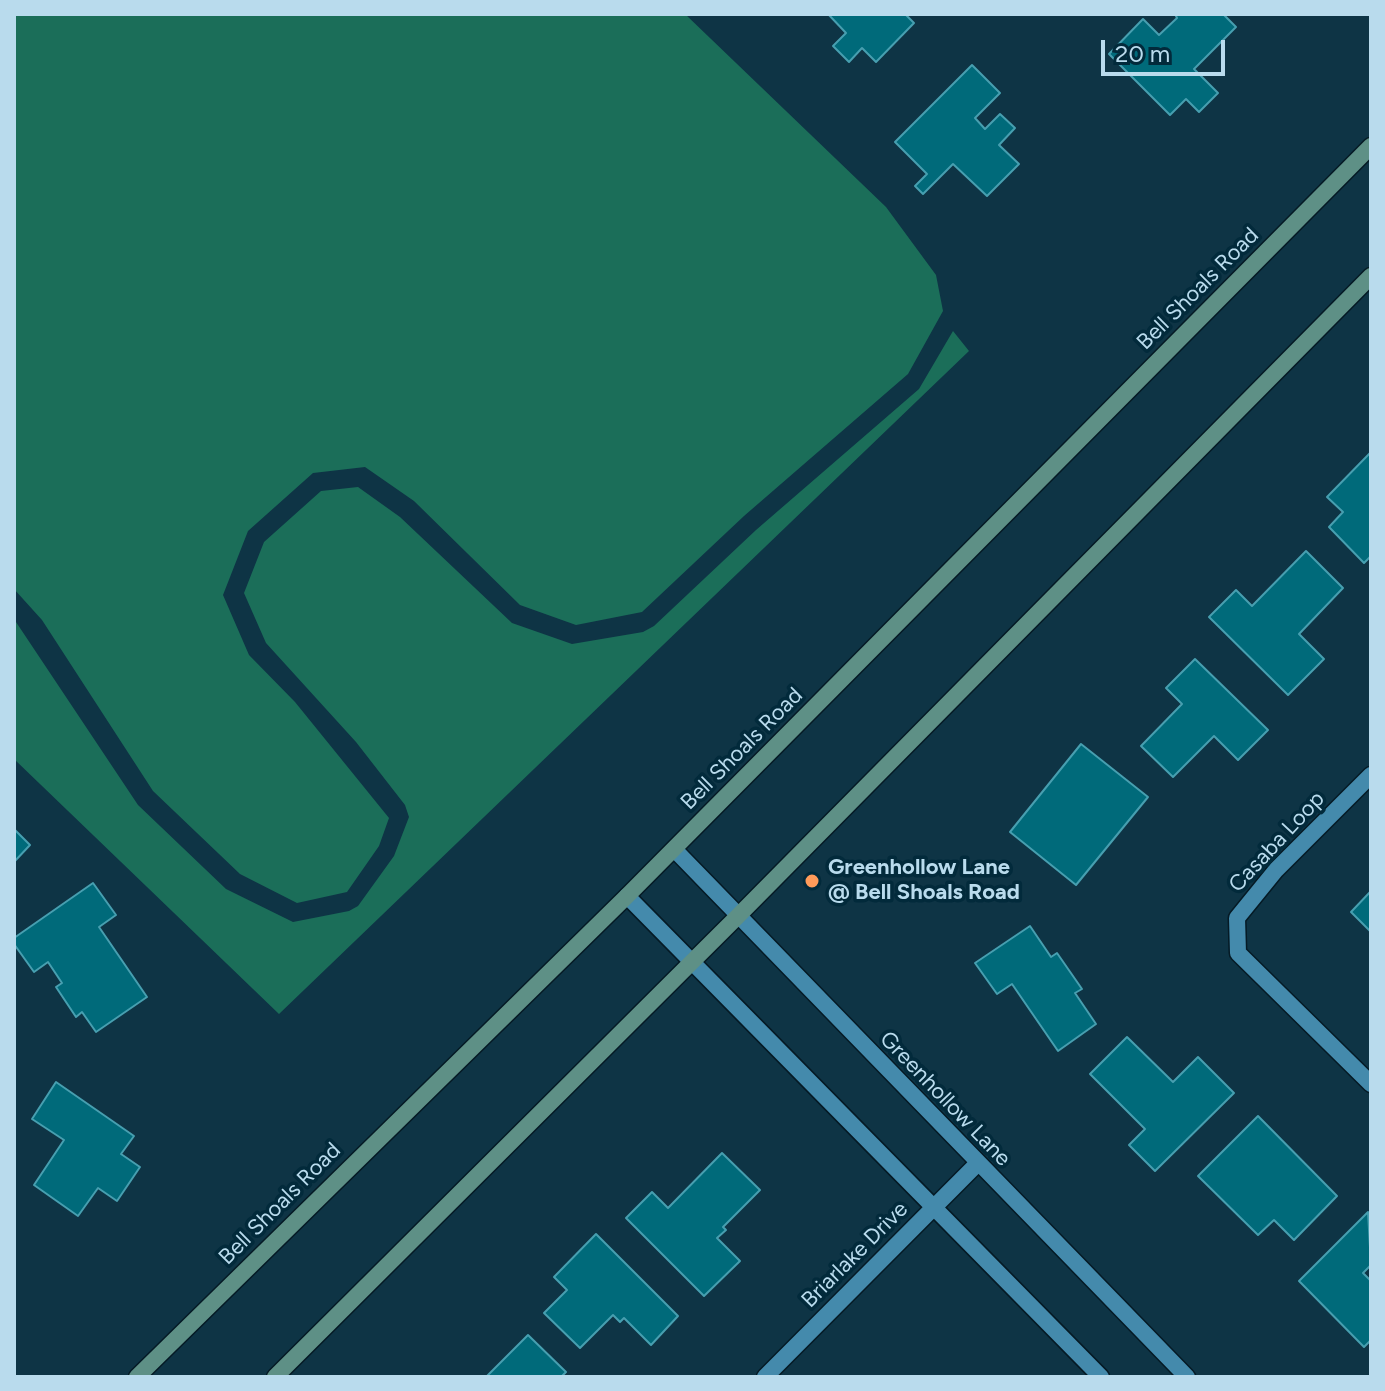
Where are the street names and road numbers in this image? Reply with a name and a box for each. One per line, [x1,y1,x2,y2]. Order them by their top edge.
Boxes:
street label: Bell Shoals Road [1132,223,1264,355]
street label: Bell Shoals Road [676,683,808,815]
street label: Casaba Loop [1224,786,1330,898]
street label: Greenhollow Lane [874,1026,1016,1172]
street label: Bell Shoals Road [214,1138,346,1270]
street label: Briarlake Drive [796,1196,914,1314]

